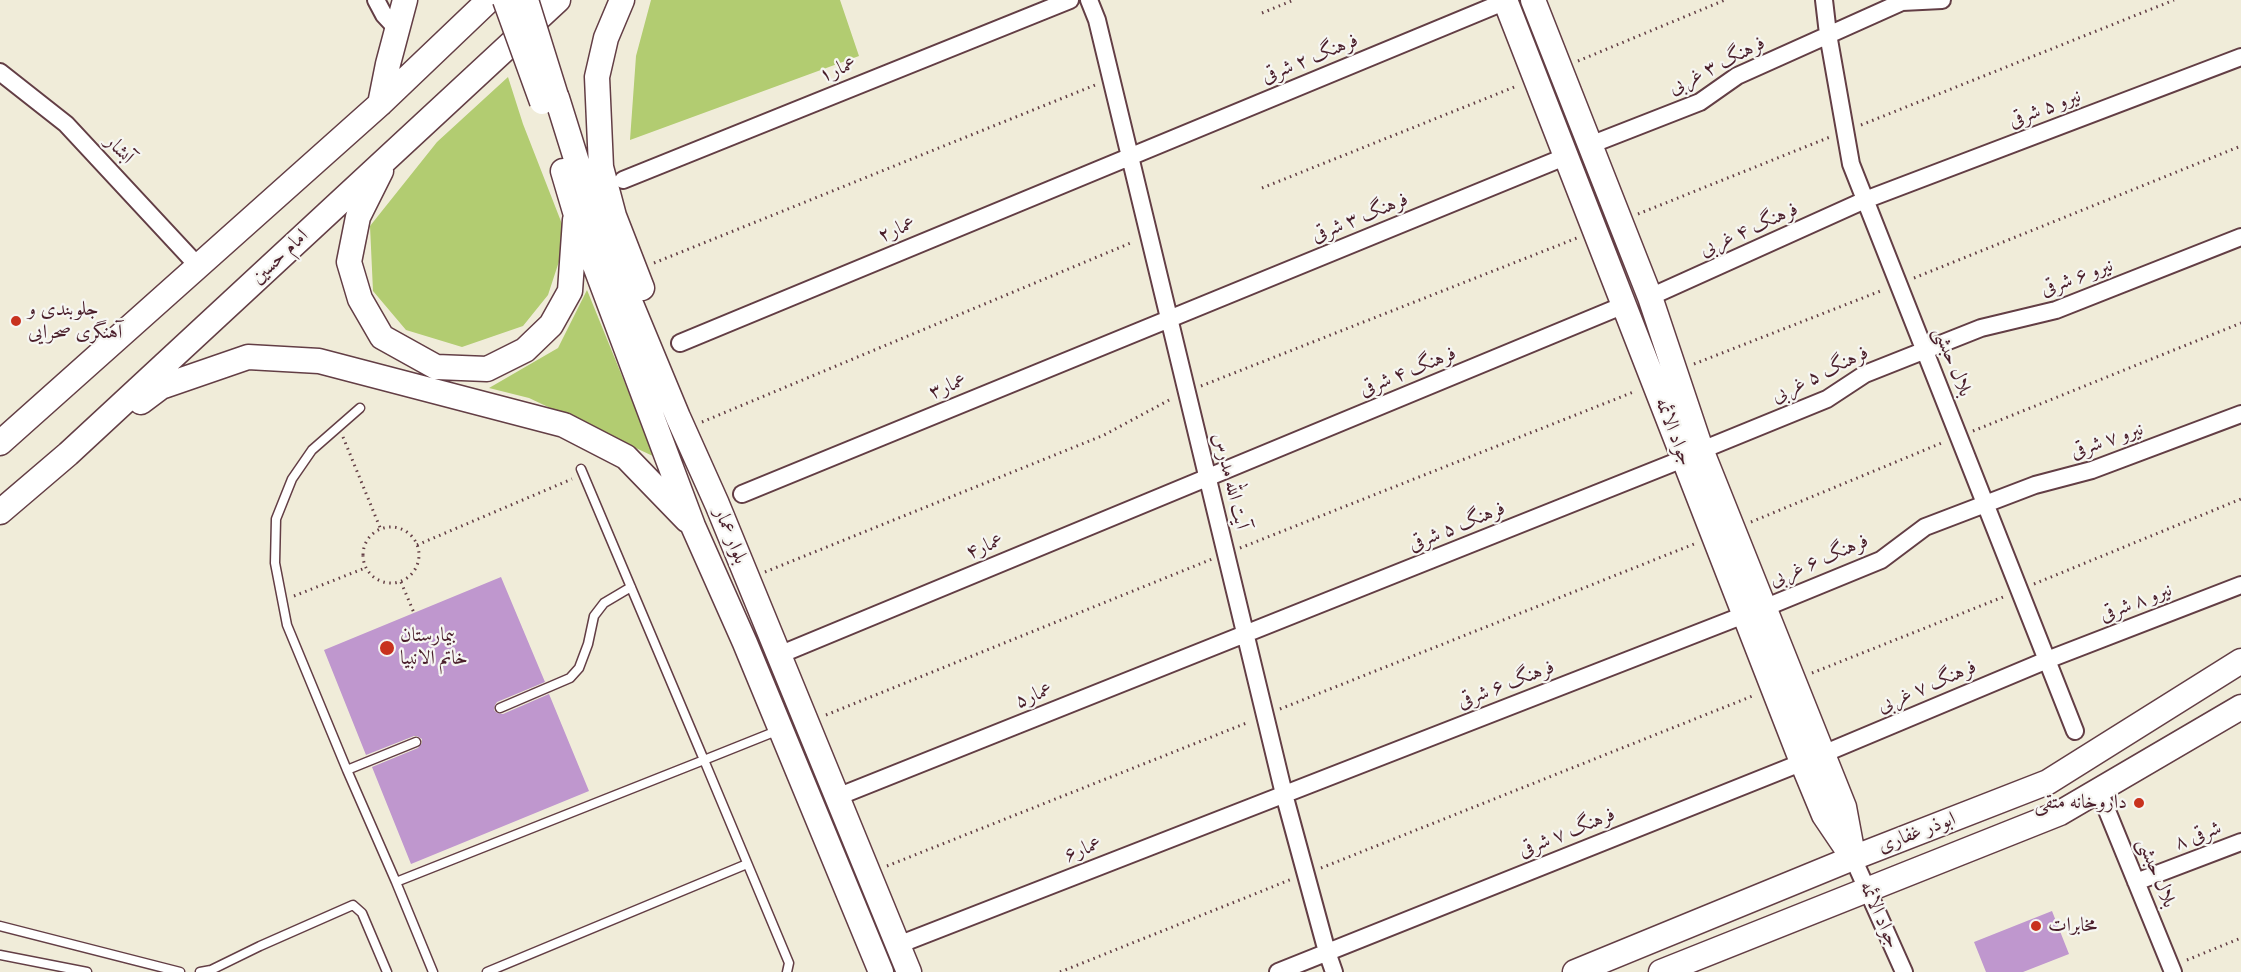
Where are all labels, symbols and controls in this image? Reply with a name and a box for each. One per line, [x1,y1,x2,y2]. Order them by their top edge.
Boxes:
street label: فرهنگ ۲ شرقی [1258,29,1362,89]
street label: فرهنگ ۳ غربی [1665,31,1769,101]
street label: عمار۱ [816,52,860,88]
street label: نیرو ۵ شرقی [2005,84,2085,134]
street label: آبشار [100,130,138,170]
street label: فرهنگ ۳ شرقی [1308,188,1412,248]
street label: فرهنگ ۴ غربی [1696,198,1802,262]
street label: عمار۲ [875,211,919,249]
street label: امام حسین [246,224,314,290]
street label: نیرو ۶ شرقی [2037,254,2117,302]
place label: جلوبندی و آهنگری صحرایی [28,298,122,345]
marker: جلوبندی و آهنگری صحرایی [9,314,23,328]
street label: بلال حبشی [1927,324,1977,400]
street label: فرهنگ ۵ غربی [1767,341,1873,409]
street label: فرهنگ ۴ شرقی [1356,342,1460,402]
street label: عمار۳ [926,369,970,405]
street label: جواد الائمه [1649,394,1697,470]
street label: نیرو ۷ شرقی [2067,417,2147,465]
street label: آیت الله مدرس [1206,430,1254,532]
street label: فرهنگ ۵ شرقی [1405,497,1509,557]
street label: بلوار عمار [708,504,752,568]
street label: عمار۴ [963,529,1007,565]
street label: فرهنگ ۶ غربی [1766,529,1872,593]
street label: نیرو ۸ شرقی [2096,578,2176,628]
place label: بیمارستان خاتم الانبیا [400,624,468,671]
marker: بیمارستان خاتم الانبیا [378,639,396,657]
street label: فرهنگ ۷ غربی [1874,655,1980,719]
street label: فرهنگ ۶ شرقی [1454,656,1558,714]
street label: عمار۵ [1012,678,1056,714]
place label: داروخانه متقی [2034,791,2127,815]
marker: داروخانه متقی [2132,796,2146,810]
street label: فرهنگ ۷ شرقی [1515,803,1619,863]
street label: ابوذر غفاری [1875,807,1959,859]
street label: ۸ شرقی [2171,816,2225,856]
street label: عمار۶ [1061,832,1105,868]
street label: بلال حبشی [2131,835,2181,911]
street label: جواد الائمه [1854,878,1904,952]
place label: مخابرات [2048,914,2097,938]
marker: مخابرات [2029,919,2043,933]

